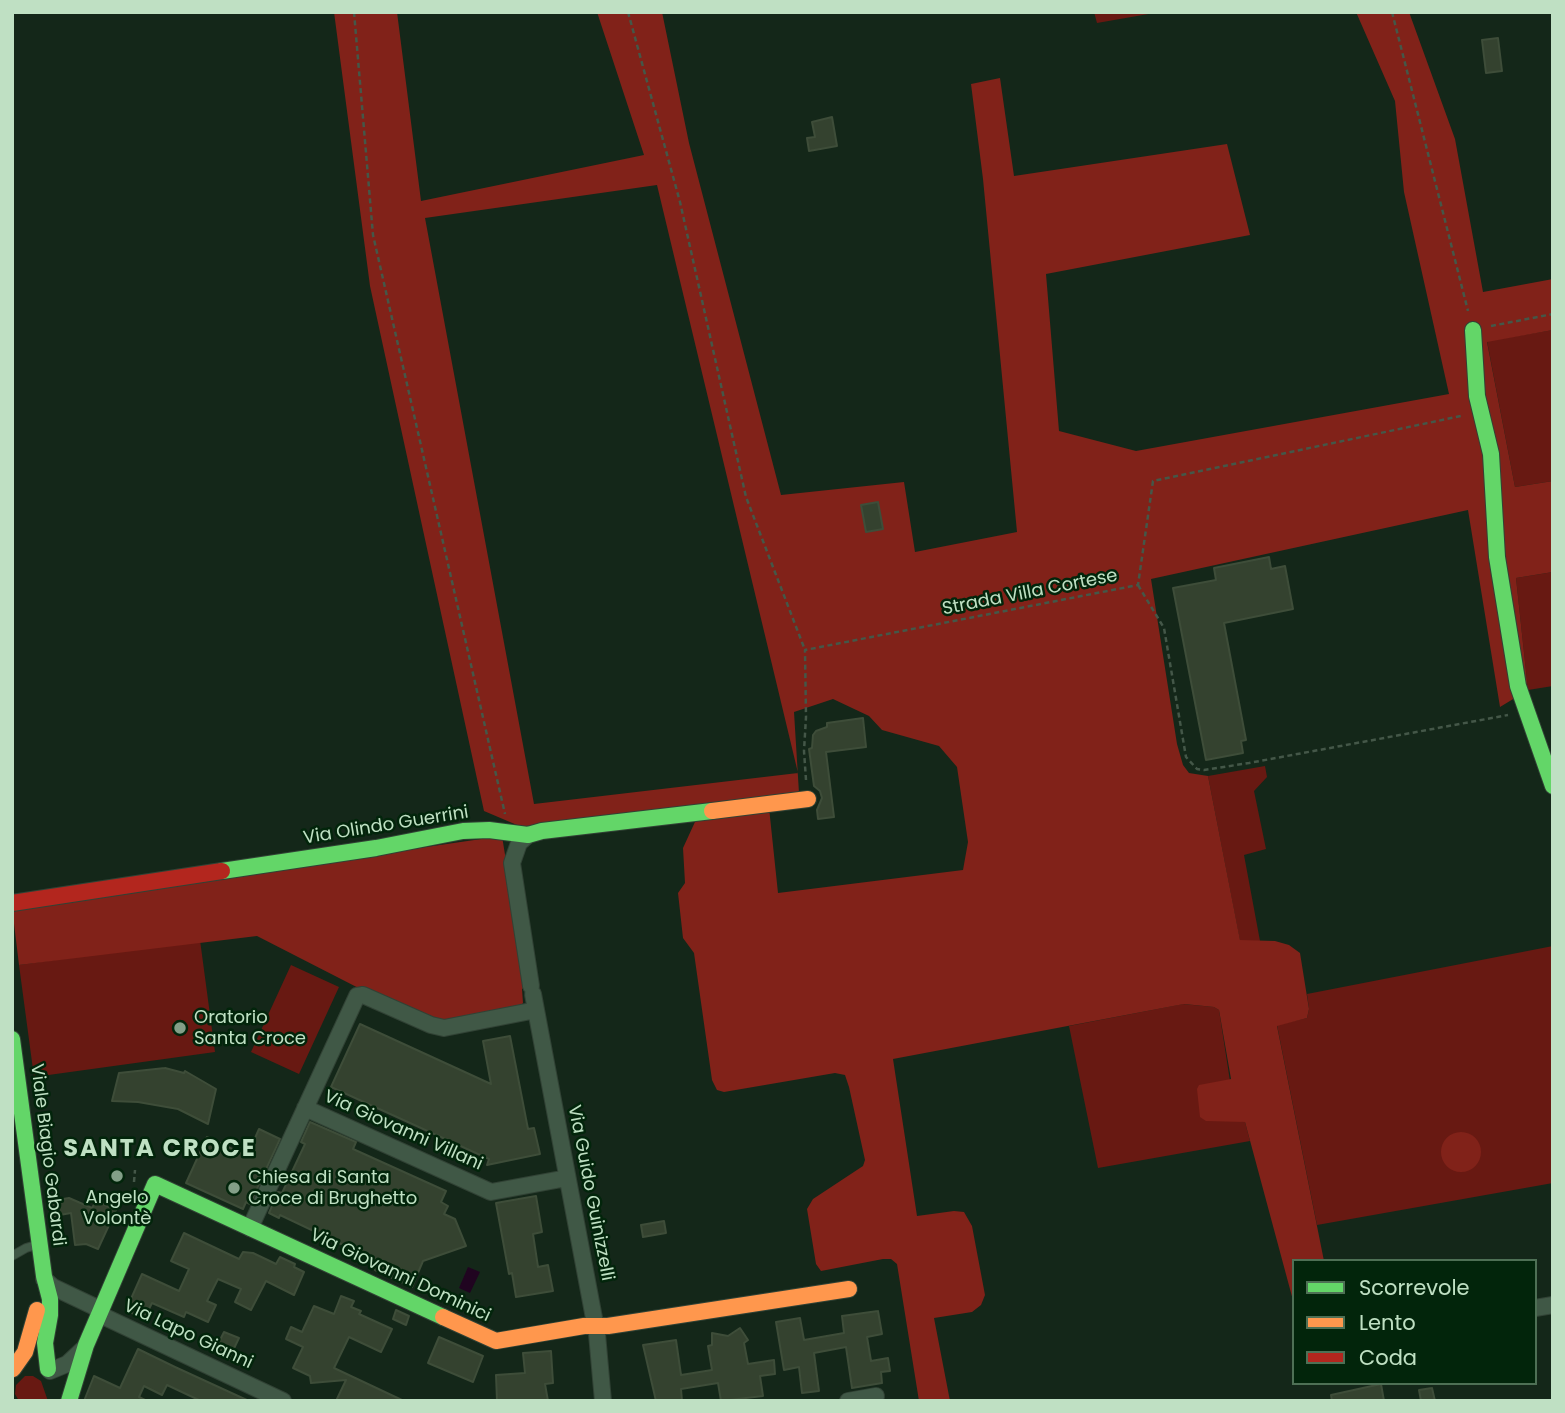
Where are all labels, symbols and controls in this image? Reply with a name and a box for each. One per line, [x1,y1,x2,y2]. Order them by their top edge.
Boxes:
street label: Strada Villa Cortese [941,565,1119,621]
street label: Via Olindo Guerrini [302,802,470,850]
place label: Oratorio Santa Croce [194,1007,306,1050]
marker: Oratorio Santa Croce [172,1020,188,1036]
street label: Viale Biagio Gabardi [25,1063,69,1247]
street label: Via Giovanni Villani [320,1086,486,1176]
street label: Via Guido Guinizzelli [562,1103,618,1283]
district label: SANTA CROCE [65,1136,255,1164]
place label: Chiesa di Santa Croce di Brughetto [248,1167,417,1210]
marker: Angelo Volontè [109,1168,125,1184]
marker: Chiesa di Santa Croce di Brughetto [226,1180,242,1196]
place label: Angelo Volontè [83,1187,151,1230]
street label: Via Giovanni Dominici [306,1225,494,1327]
legend [1292,1259,1537,1385]
text: Scorrevole [1359,1273,1470,1302]
street label: Via Lapo Gianni [120,1296,256,1374]
text: Lento [1359,1308,1416,1337]
text: Coda [1359,1343,1417,1372]

